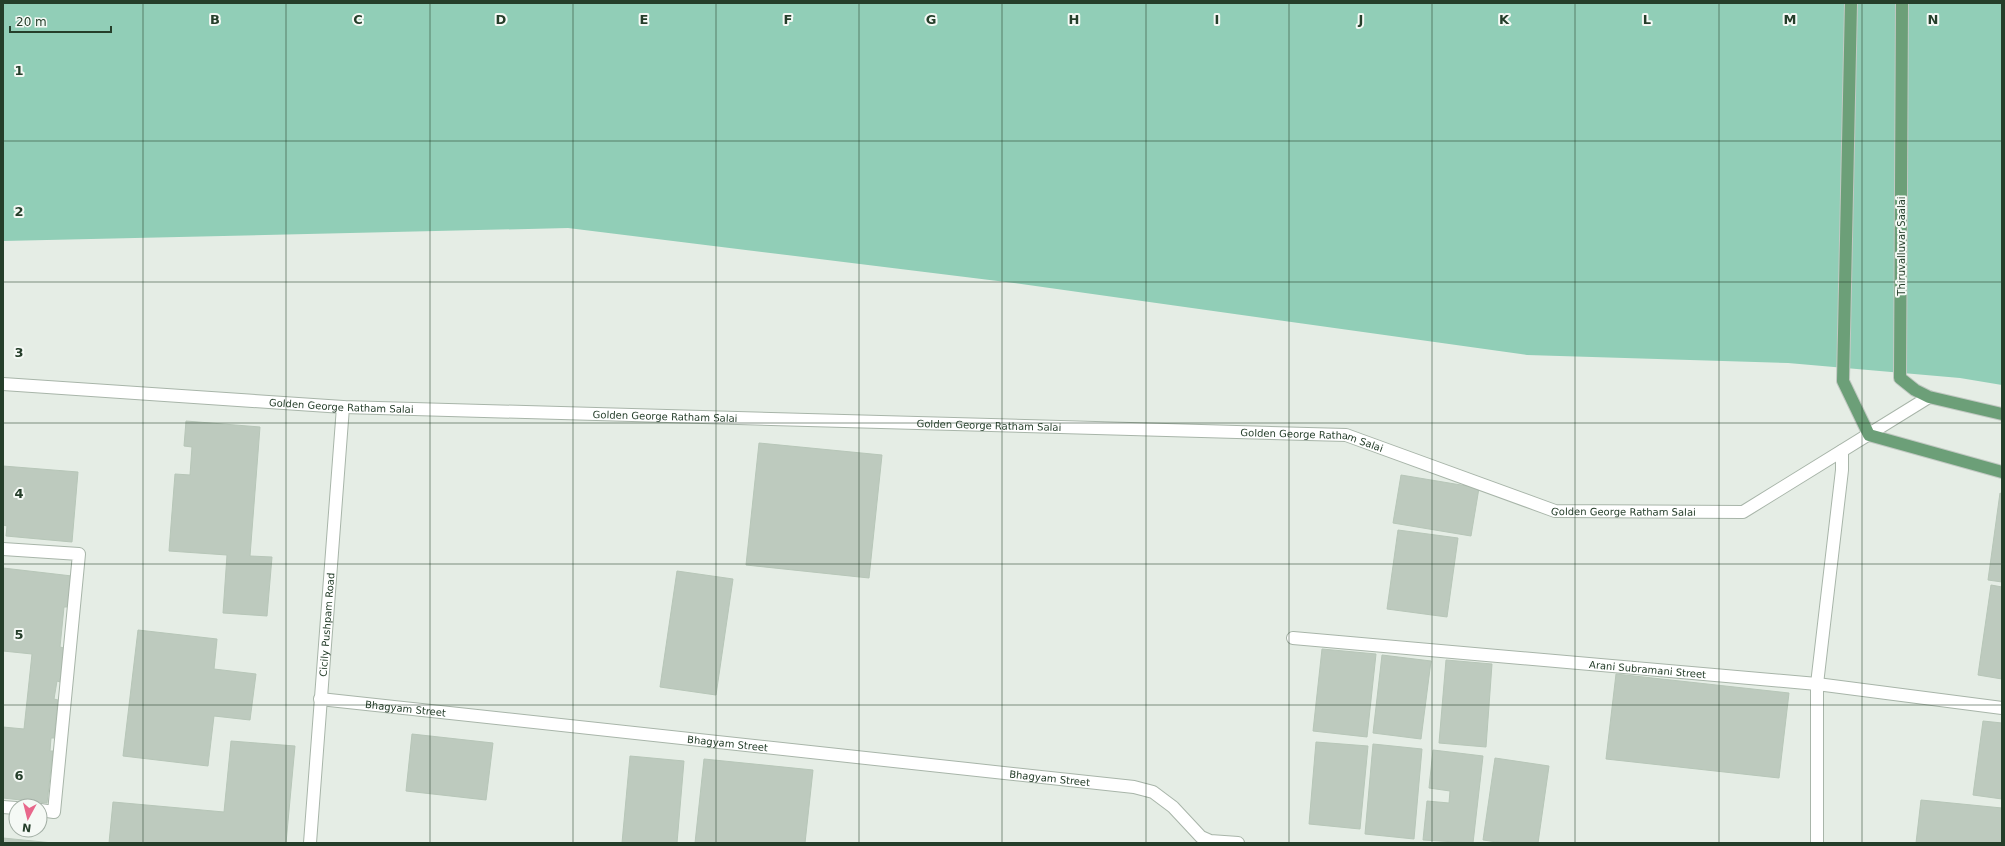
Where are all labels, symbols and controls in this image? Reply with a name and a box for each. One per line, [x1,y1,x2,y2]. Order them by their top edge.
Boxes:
scale bar [10,8,111,34]
text: B [210,12,220,27]
text: C [353,12,363,27]
text: D [496,12,507,27]
text: E [640,12,648,27]
text: F [784,12,792,27]
text: G [926,12,936,27]
text: H [1069,12,1079,27]
text: I [1215,12,1219,27]
text: J [1358,12,1363,27]
text: K [1499,12,1510,27]
text: L [1643,12,1651,27]
text: M [1784,12,1796,27]
text: N [1928,12,1938,27]
text: 20 m [16,15,47,29]
text: 1 [14,63,24,78]
street label: Thiruvalluvar Saalai [1896,196,1907,297]
text: 2 [14,204,24,219]
text: 3 [14,345,24,360]
street label: Golden George Ratham Salai [269,397,414,415]
street label: Golden George Ratham Salai [593,409,738,424]
street label: Golden George Ratham Salai [916,418,1061,433]
street label: Golden George Ratham Salai [1240,427,1385,454]
text: 4 [14,486,24,501]
street label: Golden George Ratham Salai [1549,505,1696,518]
street label: Cicily Pushpam Road [318,572,336,677]
text: 5 [14,627,24,642]
street label: Arani Subramani Street [1589,659,1707,680]
street label: Bhagyam Street [365,699,446,719]
street label: Bhagyam Street [687,734,769,753]
text: 6 [14,768,24,783]
street label: Bhagyam Street [1009,769,1091,788]
north arrow [8,798,48,838]
text: N [21,820,32,834]

